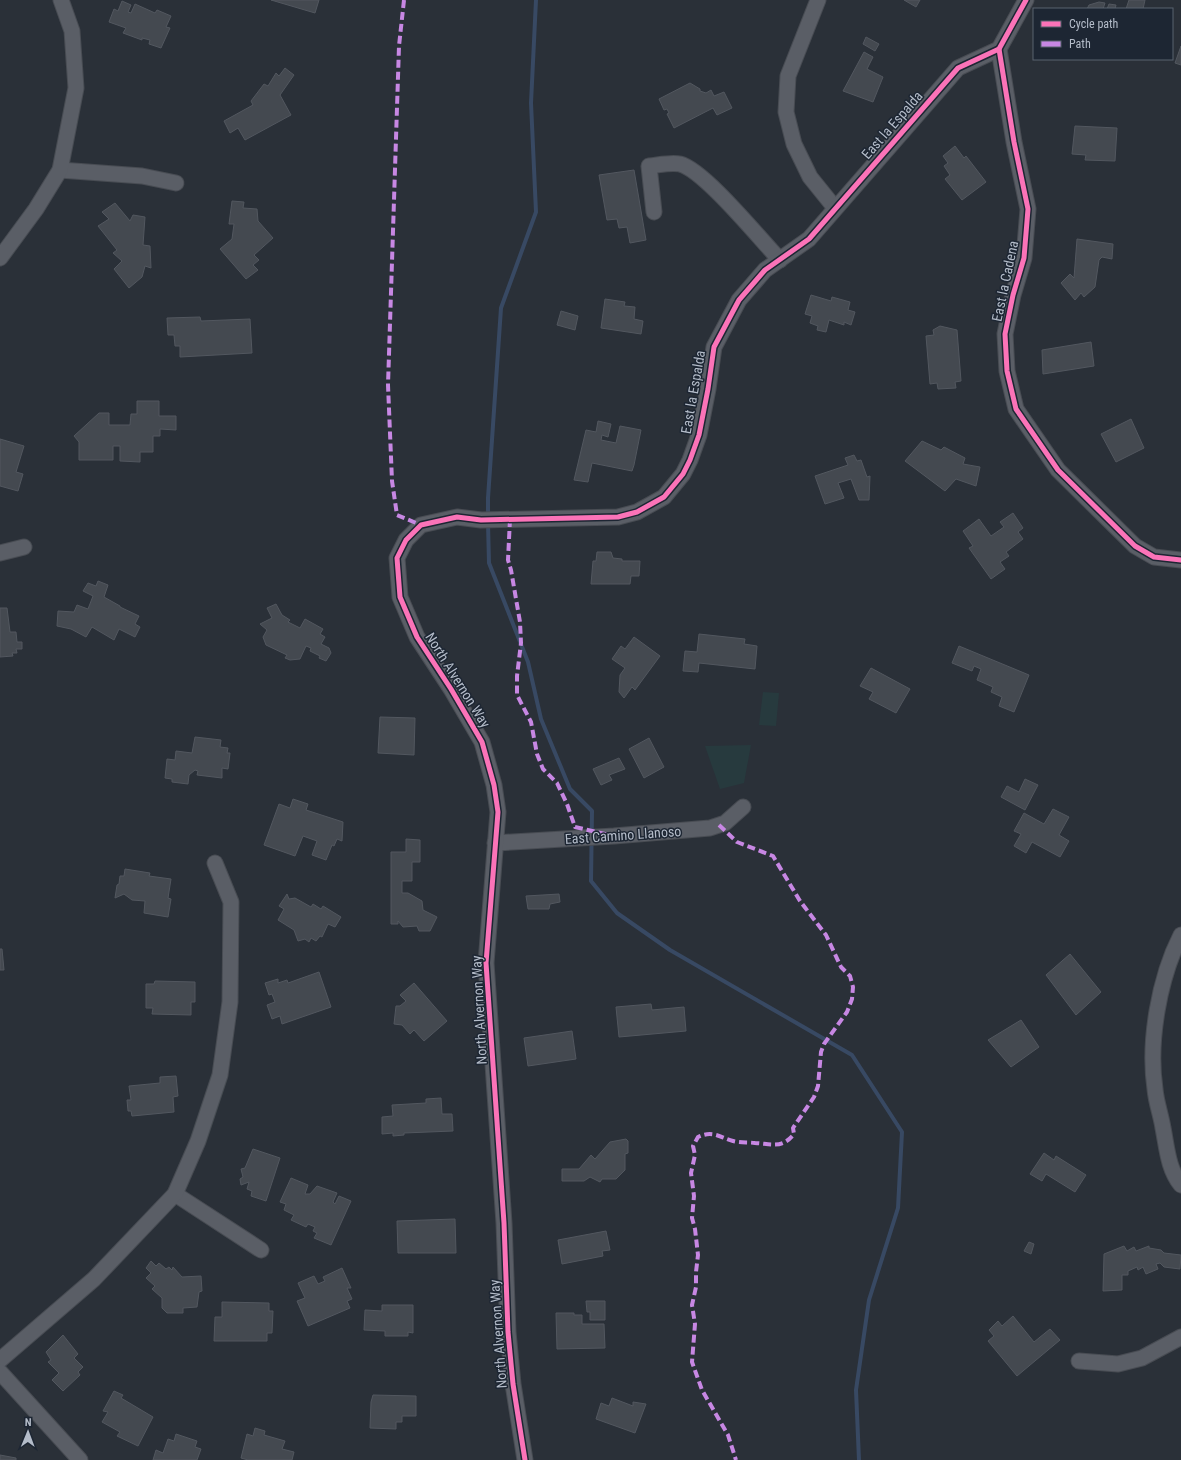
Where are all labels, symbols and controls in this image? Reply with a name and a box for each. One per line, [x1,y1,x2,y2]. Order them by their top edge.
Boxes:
legend [1033,8,1173,60]
text: Cycle path [1069,17,1119,31]
text: Path [1069,37,1091,51]
street label: East la Espalda [858,88,926,162]
street label: East la Cadena [989,239,1021,323]
street label: East la Espalda [678,349,708,435]
street label: North Alvernon Way [422,629,494,731]
street label: East Camino Llanoso [564,823,682,847]
street label: North Alvernon Way [468,955,490,1065]
street label: North Alvernon Way [486,1279,510,1389]
north arrow [8,1412,48,1452]
text: N [25,1416,32,1429]

